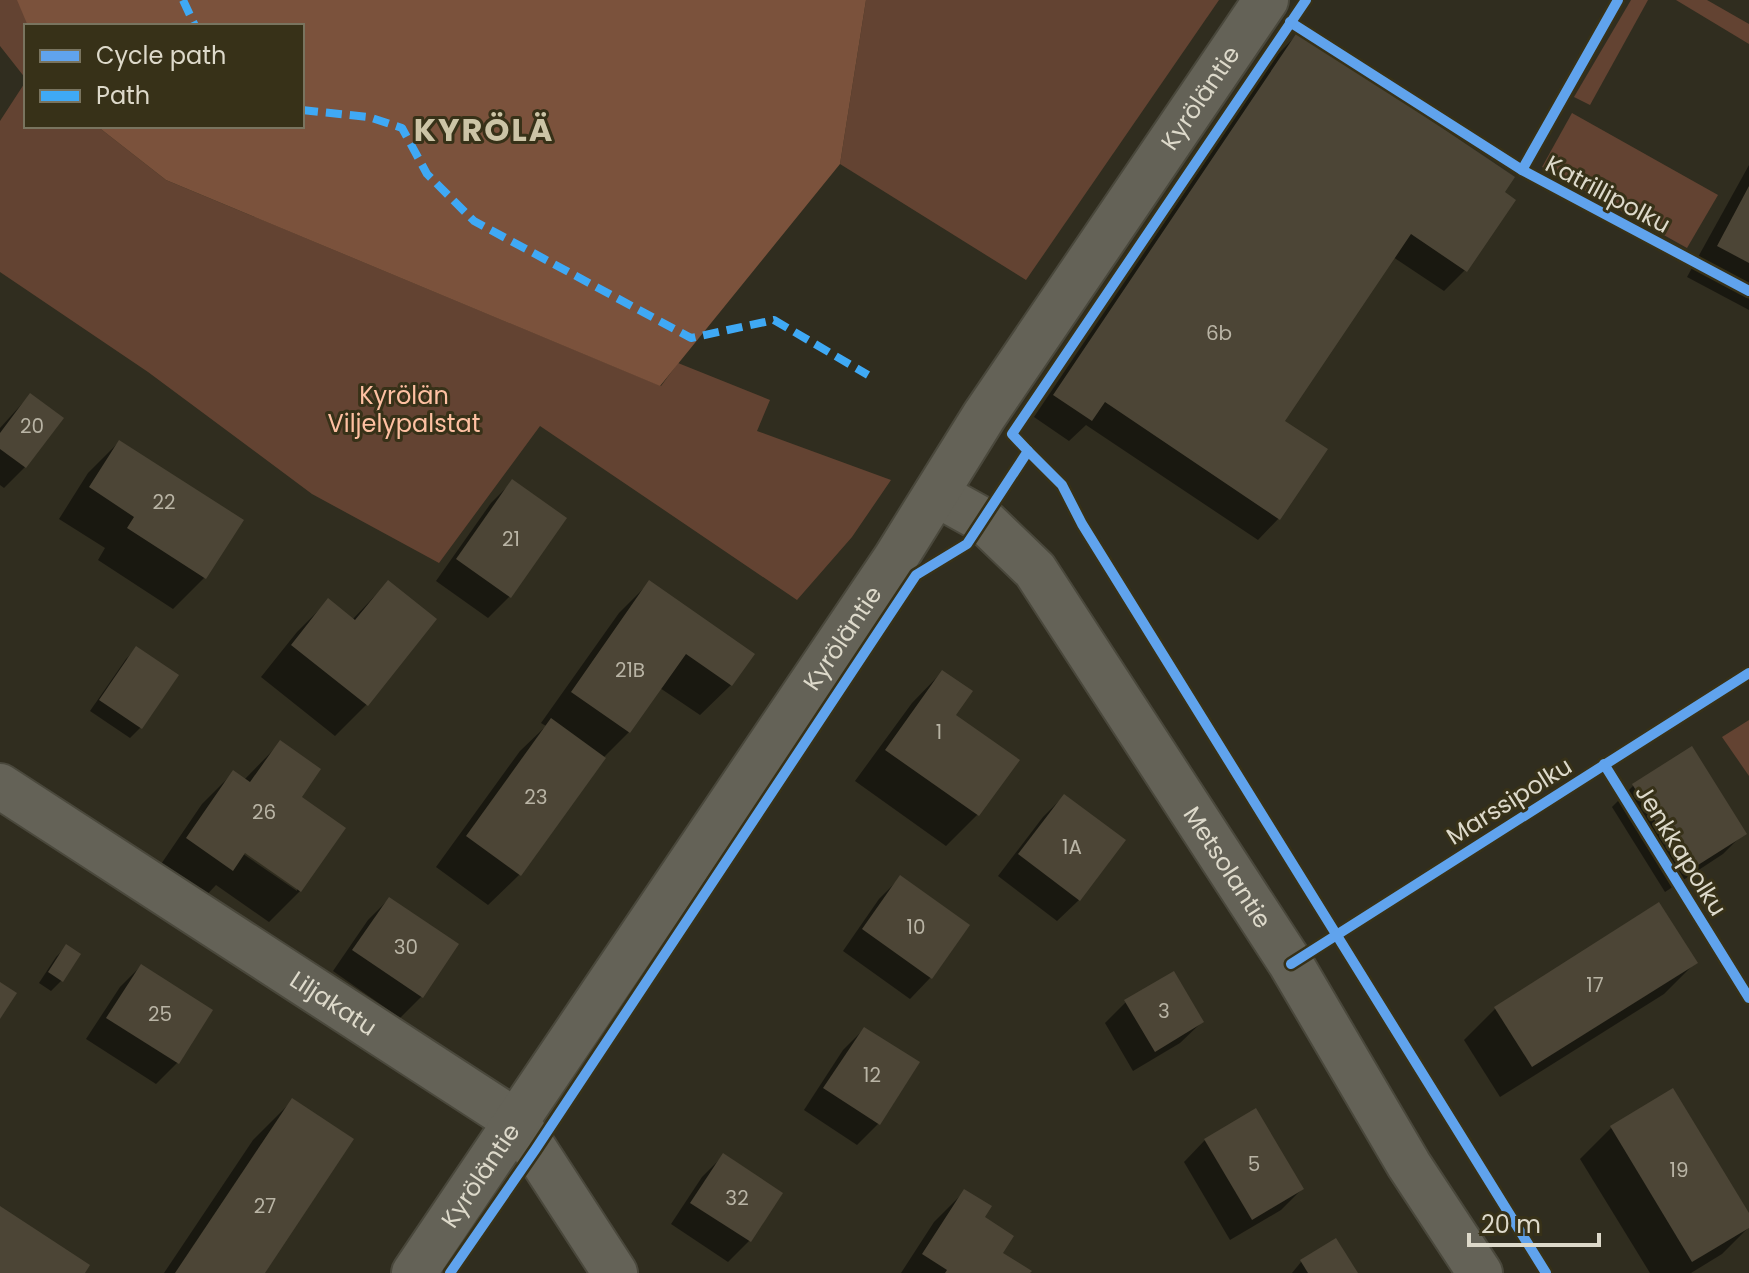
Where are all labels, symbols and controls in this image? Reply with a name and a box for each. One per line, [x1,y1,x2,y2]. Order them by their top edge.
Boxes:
legend [24,24,304,128]
text: Cycle path [96,39,226,72]
street label: Kyröläntie [1153,39,1247,156]
text: Path [96,79,150,112]
district label: KYRÖLÄ [414,107,554,152]
street label: Katrillipolku [1540,147,1676,241]
house number: 6b [1206,319,1232,347]
park label: Kyrölän Viljelypalstat [328,379,480,440]
house number: 20 [20,412,44,440]
house number: 22 [153,488,176,516]
house number: 21 [502,525,520,553]
street label: Kyröläntie [795,579,889,696]
house number: 21B [615,656,645,684]
house number: 1 [936,718,942,746]
street label: Marssipolku [1440,749,1578,853]
street label: Jenkkapolku [1627,778,1735,922]
house number: 23 [524,783,548,811]
house number: 26 [252,798,276,826]
street label: Metsolantie [1176,800,1280,934]
house number: 1A [1062,833,1082,861]
house number: 10 [907,913,925,941]
house number: 30 [394,933,418,961]
street label: Liljakatu [284,963,383,1043]
house number: 17 [1586,971,1604,999]
house number: 3 [1158,997,1170,1025]
house number: 25 [148,1000,172,1028]
house number: 12 [863,1061,881,1089]
street label: Kyröläntie [433,1116,527,1234]
house number: 5 [1248,1150,1260,1178]
house number: 19 [1670,1156,1689,1184]
house number: 32 [725,1184,749,1212]
house number: 27 [254,1192,276,1220]
scale bar [1469,1197,1599,1247]
text: 20 m [1481,1208,1541,1241]

